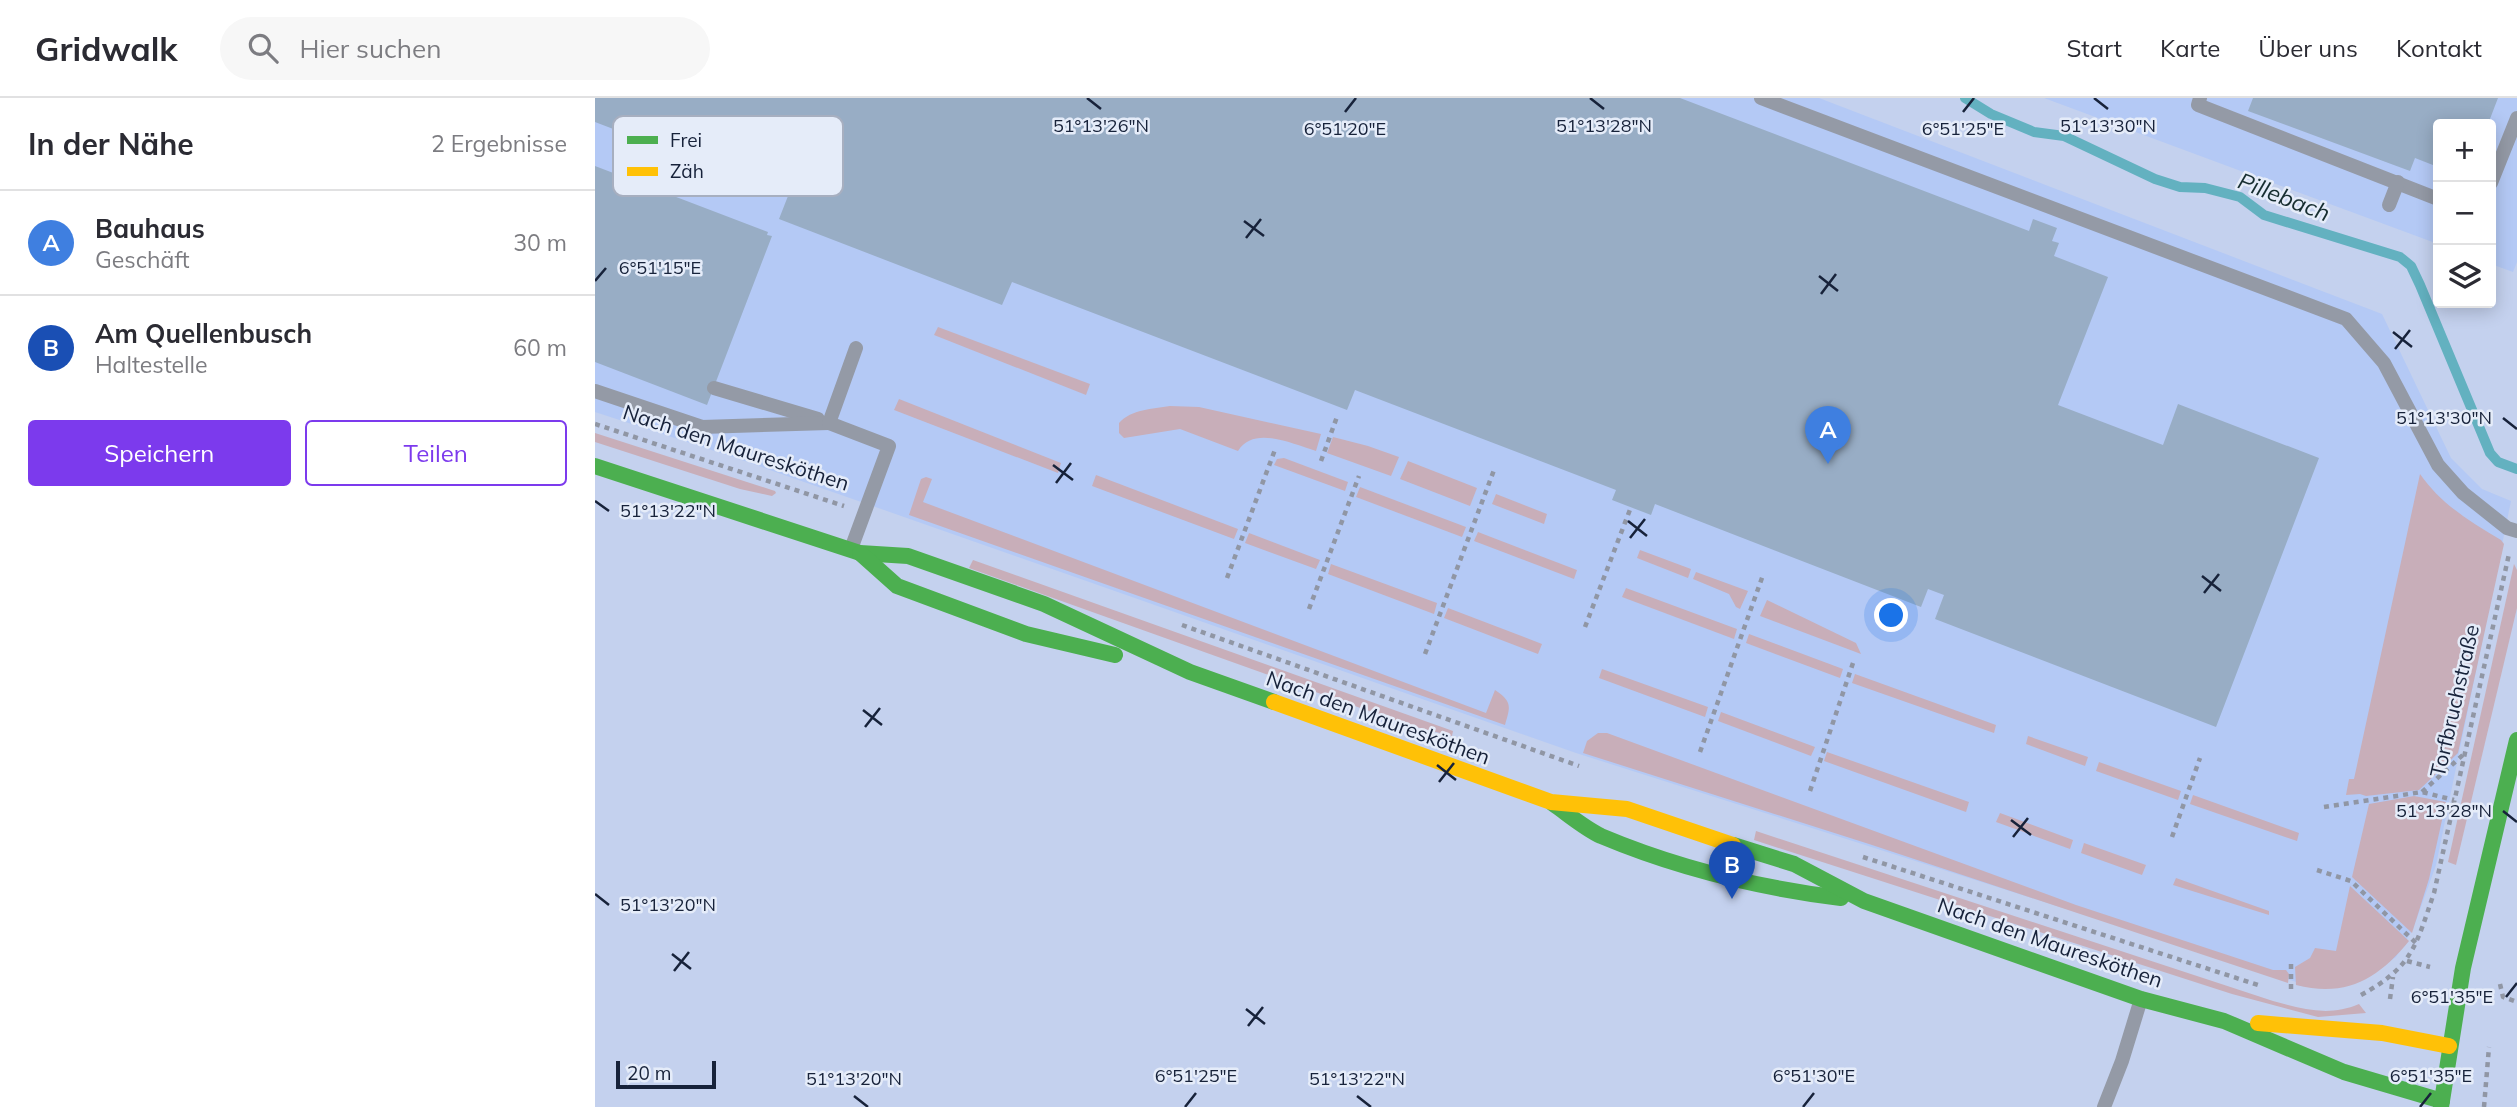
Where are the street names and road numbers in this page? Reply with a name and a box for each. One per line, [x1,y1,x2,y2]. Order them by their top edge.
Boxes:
street label: Nach den Mauresköthen [620,398,853,496]
street label: Torfbruchstraße [2424,622,2484,780]
street label: Nach den Mauresköthen [1263,664,1494,770]
street label: Nach den Mauresköthen [1934,891,2166,993]

